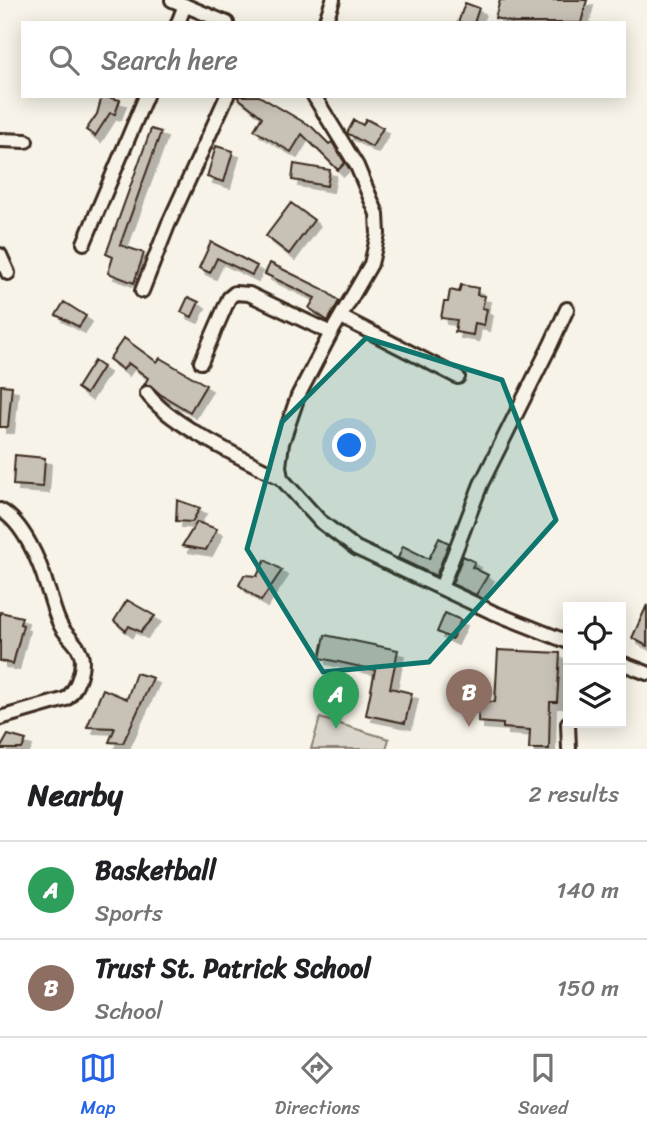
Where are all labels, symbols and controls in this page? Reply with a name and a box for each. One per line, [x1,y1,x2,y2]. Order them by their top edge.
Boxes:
search box [21,21,626,98]
text: Search here [101,37,238,83]
icon: search [45,41,83,79]
your location [332,428,366,462]
map controls [563,602,626,728]
button: locate [563,602,626,665]
button: layers [563,665,626,728]
pin: B [446,669,492,727]
pin: A [313,671,359,729]
text: Nearby [28,768,123,822]
text: 2 results [528,774,619,815]
text: Basketball [95,847,216,893]
text: A [43,870,59,911]
text: 140 m [557,870,619,911]
text: Sports [95,893,163,934]
text: Trust St. Patrick School [95,945,371,991]
text: B [44,968,58,1009]
text: 150 m [557,968,619,1009]
text: School [95,991,163,1032]
tab: Map [79,1049,117,1124]
tab: Directions [275,1049,360,1124]
tab: Saved [518,1049,568,1124]

